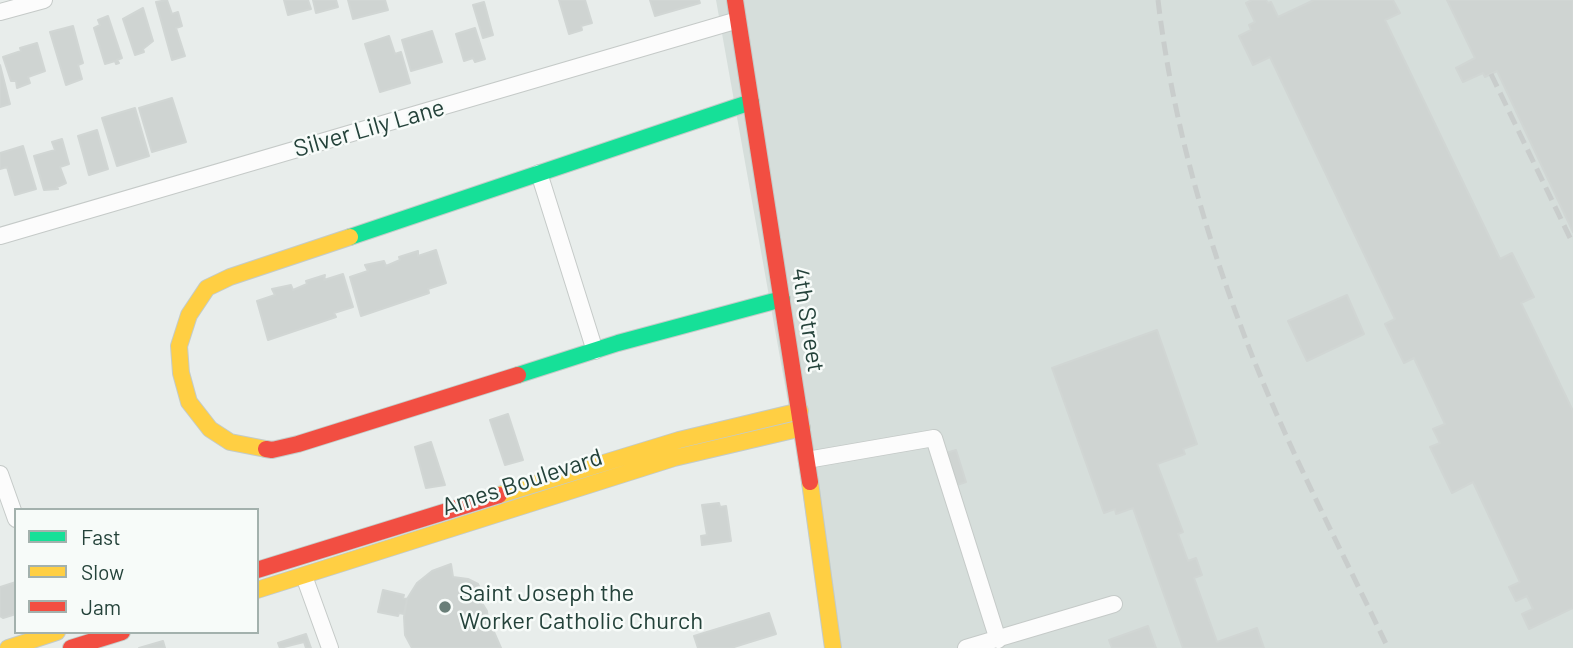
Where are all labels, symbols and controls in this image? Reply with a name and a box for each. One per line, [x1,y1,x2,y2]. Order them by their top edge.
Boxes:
street label: Silver Lily Lane [290,93,448,163]
street label: 4th Street [786,266,830,374]
street label: Ames Boulevard [438,442,606,522]
legend [14,508,259,634]
text: Fast [81,524,121,549]
text: Slow [81,559,124,584]
place label: Saint Joseph the Worker Catholic Church [459,579,703,635]
text: Jam [81,594,121,619]
marker: Saint Joseph the Worker Catholic Church [437,599,453,615]

